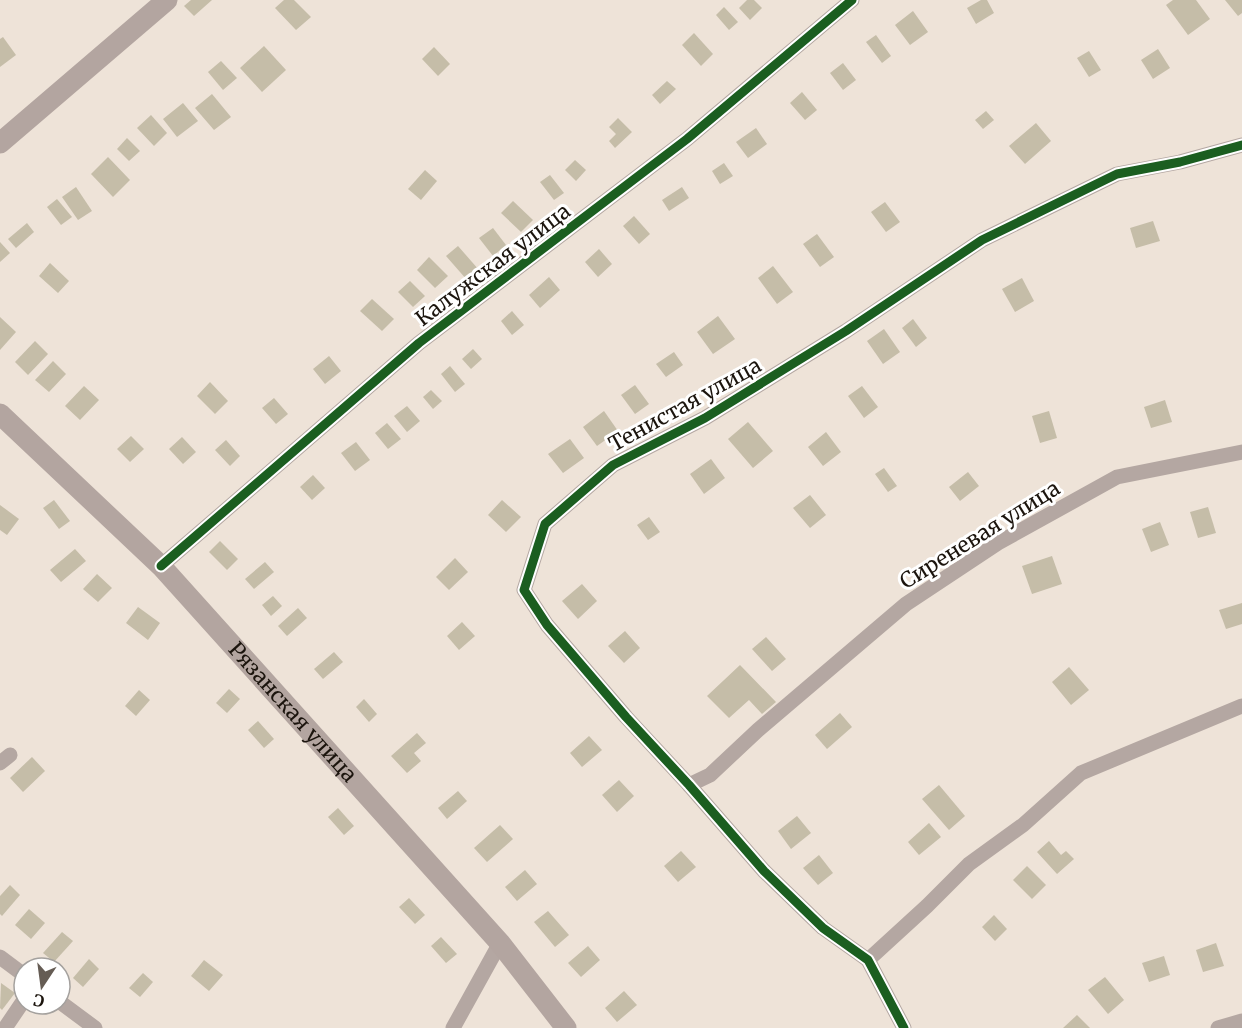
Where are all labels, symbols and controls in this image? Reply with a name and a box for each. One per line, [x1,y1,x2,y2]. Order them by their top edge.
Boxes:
street label: Калужская улица [410,198,576,332]
street label: Тенистая улица [604,352,766,458]
street label: Сиреневая улица [895,474,1065,595]
street label: Рязанская улица [223,636,363,788]
north arrow [12,956,72,1016]
text: С [31,990,46,1012]

